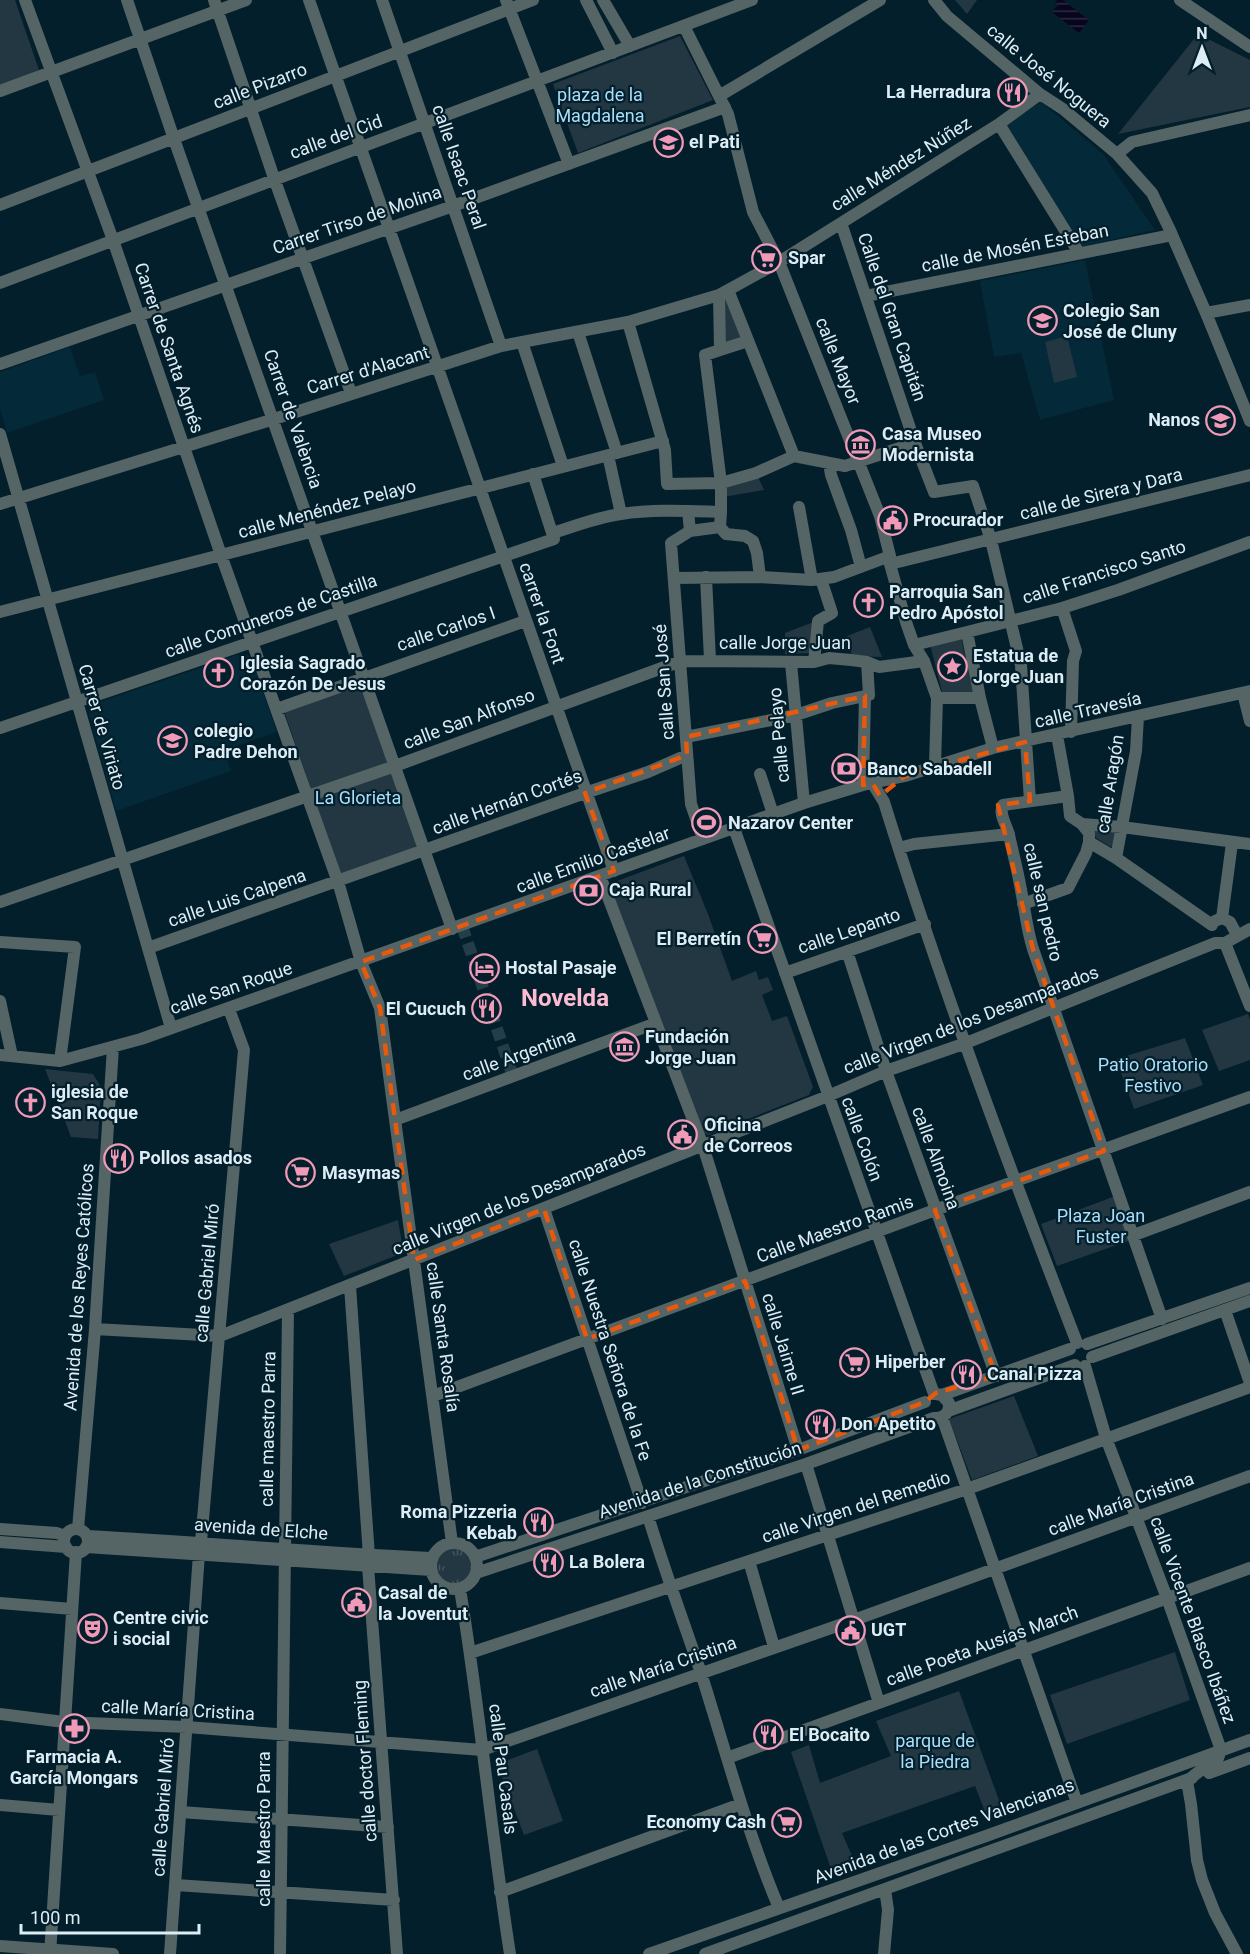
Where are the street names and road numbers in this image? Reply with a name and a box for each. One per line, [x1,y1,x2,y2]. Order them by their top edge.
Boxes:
street label: calle José Noguera [983,19,1116,132]
street label: calle Pizarro [210,58,310,113]
street label: calle Isaac Peral [428,102,491,232]
street label: calle del Cid [287,110,385,163]
street label: calle Méndez Núñez [827,112,975,215]
street label: Carrer Tirso de Molina [270,181,444,258]
street label: calle de Mosén Esteban [920,219,1110,276]
street label: Calle del Gran Capitán [854,230,931,404]
street label: Carrer de Santa Agnés [130,260,209,436]
street label: calle Mayor [811,314,865,407]
street label: Carrer d'Alacant [304,341,432,398]
street label: Carrer de València [260,346,327,491]
street label: calle de Sirera y Dara [1017,463,1184,524]
street label: calle Menéndez Pelayo [236,475,418,542]
street label: calle Francisco Santo [1019,535,1188,608]
street label: carrer la Font [515,559,570,666]
street label: calle Comuneros de Castilla [162,569,380,662]
street label: calle Carlos I [394,602,498,655]
street label: calle San José [649,623,678,741]
street label: calle Jorge Juan [719,632,851,653]
street label: Carrer de Viriato [74,662,130,792]
street label: calle San Alfonso [400,684,537,753]
street label: calle Pelayo [764,687,793,784]
street label: calle Travesía [1033,687,1143,732]
street label: calle Aragón [1091,733,1128,835]
street label: calle Hernán Cortés [429,765,585,838]
street label: calle Emilio Castelar [513,822,673,897]
street label: calle san pedro [1020,840,1067,963]
street label: calle Luis Calpena [165,864,309,931]
street label: calle Lepanto [795,903,903,958]
street label: calle San Roque [167,957,295,1018]
street label: calle Virgen de los Desamparados [840,961,1101,1078]
street label: calle Argentina [459,1024,578,1085]
street label: calle Colón [837,1094,887,1184]
street label: calle Almoina [908,1103,965,1212]
street label: calle Virgen de los Desamparados [389,1138,649,1259]
street label: Avenida de los Reyes Católicos [59,1162,98,1411]
street label: Calle Maestro Ramis [753,1190,916,1267]
street label: calle Gabriel Miró [190,1203,223,1343]
street label: calle Nuestra Señora de la Fe [565,1236,656,1463]
street label: calle Santa Rosalía [423,1260,464,1413]
street label: calle Jaime II [758,1290,809,1397]
street label: calle maestro Parra [256,1351,279,1507]
street label: Avenida de la Constitución [596,1437,804,1522]
street label: calle Virgen del Remedio [759,1466,953,1547]
street label: calle María Cristina [1045,1467,1197,1540]
street label: avenida de Elche [193,1513,329,1544]
street label: calle Vicente Blasco Ibáñez [1146,1514,1241,1726]
street label: calle Poeta Ausías March [883,1601,1081,1690]
street label: calle María Cristina [587,1632,739,1701]
street label: calle doctor Fleming [348,1679,381,1843]
street label: calle María Cristina [101,1695,255,1724]
street label: calle Pau Casals [485,1702,522,1836]
street label: calle Gabriel Miró [147,1737,178,1877]
street label: calle Maestro Parra [253,1751,274,1907]
street label: Avenida de las Cortes Valencianas [811,1774,1077,1887]

